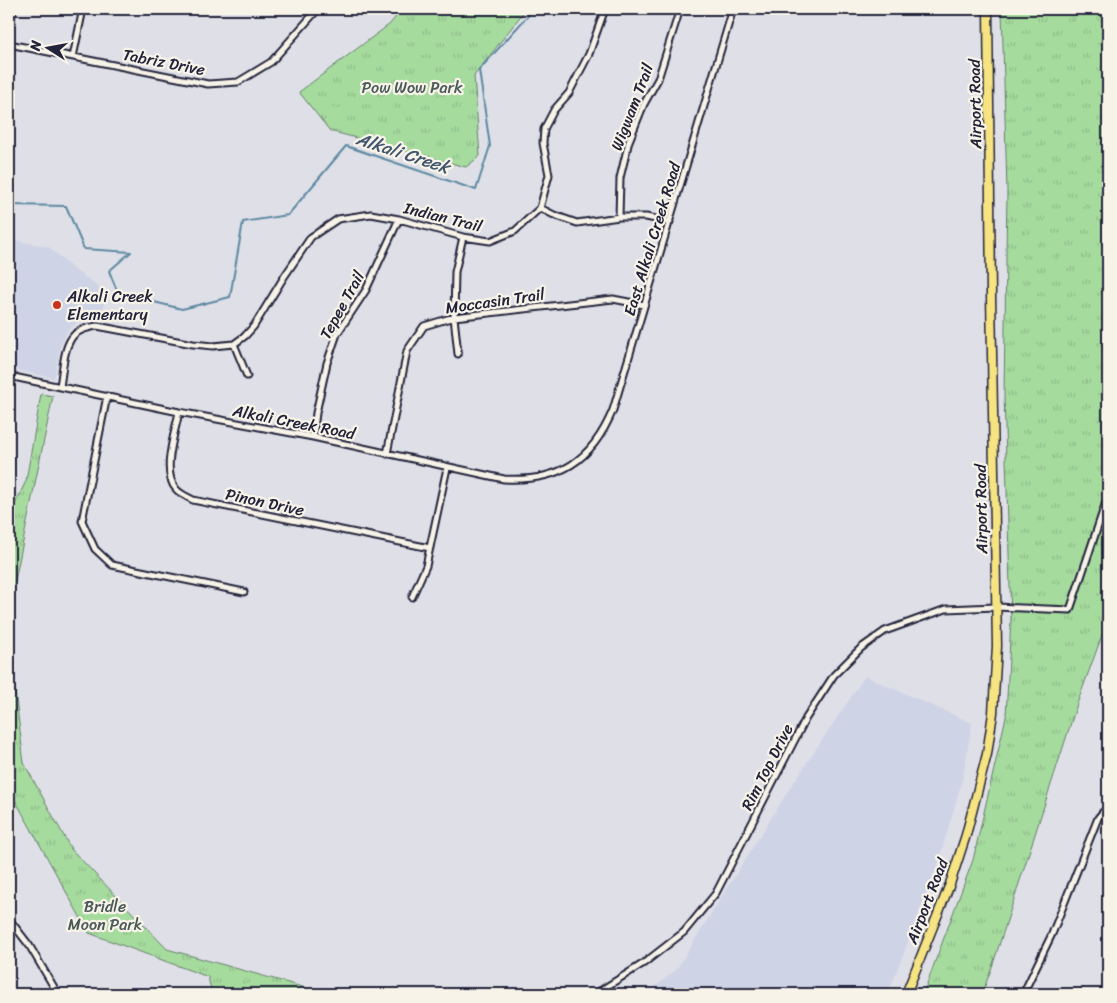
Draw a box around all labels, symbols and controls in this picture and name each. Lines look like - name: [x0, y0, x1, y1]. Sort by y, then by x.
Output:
- north arrow: [22, 22, 72, 72]
- text: N: [22, 38, 49, 54]
- street label: Tabriz Drive: [120, 40, 208, 84]
- street label: Airport Road: [960, 57, 990, 150]
- street label: Wigwam Trail: [602, 59, 662, 155]
- park label: Pow Wow Park: [361, 73, 463, 102]
- water label: Alkali Creek: [351, 123, 456, 184]
- street label: East Alkali Creek Road: [615, 157, 690, 320]
- street label: Indian Trail: [400, 193, 486, 241]
- street label: Tepee Trail: [311, 265, 373, 345]
- street label: Moccasin Trail: [443, 280, 547, 322]
- place label: Alkali Creek Elementary: [66, 282, 153, 329]
- marker: Alkali Creek Elementary: [51, 299, 63, 311]
- street label: Alkali Creek Road: [229, 396, 359, 448]
- street label: Airport Road: [966, 462, 996, 555]
- street label: Pinon Drive: [223, 480, 307, 524]
- street label: Rim Top Drive: [733, 718, 801, 816]
- street label: Airport Road: [897, 852, 957, 949]
- park label: Bridle Moon Park: [68, 892, 142, 939]

